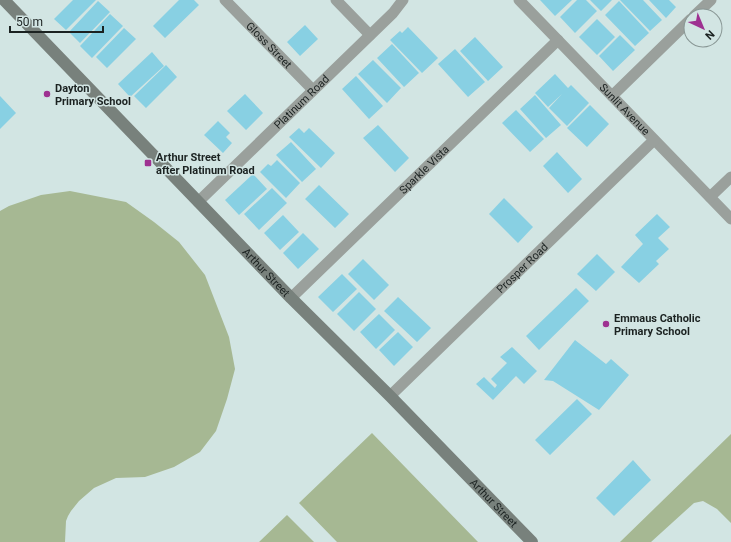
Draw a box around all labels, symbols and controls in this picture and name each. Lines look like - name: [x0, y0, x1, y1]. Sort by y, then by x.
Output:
- scale bar: [10, 8, 103, 34]
- north arrow: [683, 8, 723, 48]
- text: 50 m: [16, 15, 43, 29]
- street label: Gloss Street: [243, 20, 294, 72]
- text: N: [702, 27, 717, 42]
- street label: Platinum Road: [271, 73, 332, 132]
- street label: Sunlit Avenue: [597, 81, 652, 138]
- place label: Dayton Primary School: [55, 82, 131, 108]
- marker: Dayton Primary School: [42, 89, 52, 99]
- street label: Sparkle Vista: [397, 143, 452, 197]
- place label: Arthur Street after Platinum Road: [156, 151, 255, 177]
- marker: Arthur Street after Platinum Road: [143, 158, 153, 168]
- street label: Prosper Road: [494, 241, 551, 296]
- street label: Arthur Street: [239, 246, 292, 300]
- place label: Emmaus Catholic Primary School: [614, 312, 701, 338]
- marker: Emmaus Catholic Primary School: [601, 319, 611, 329]
- street label: Arthur Street: [467, 476, 520, 530]

